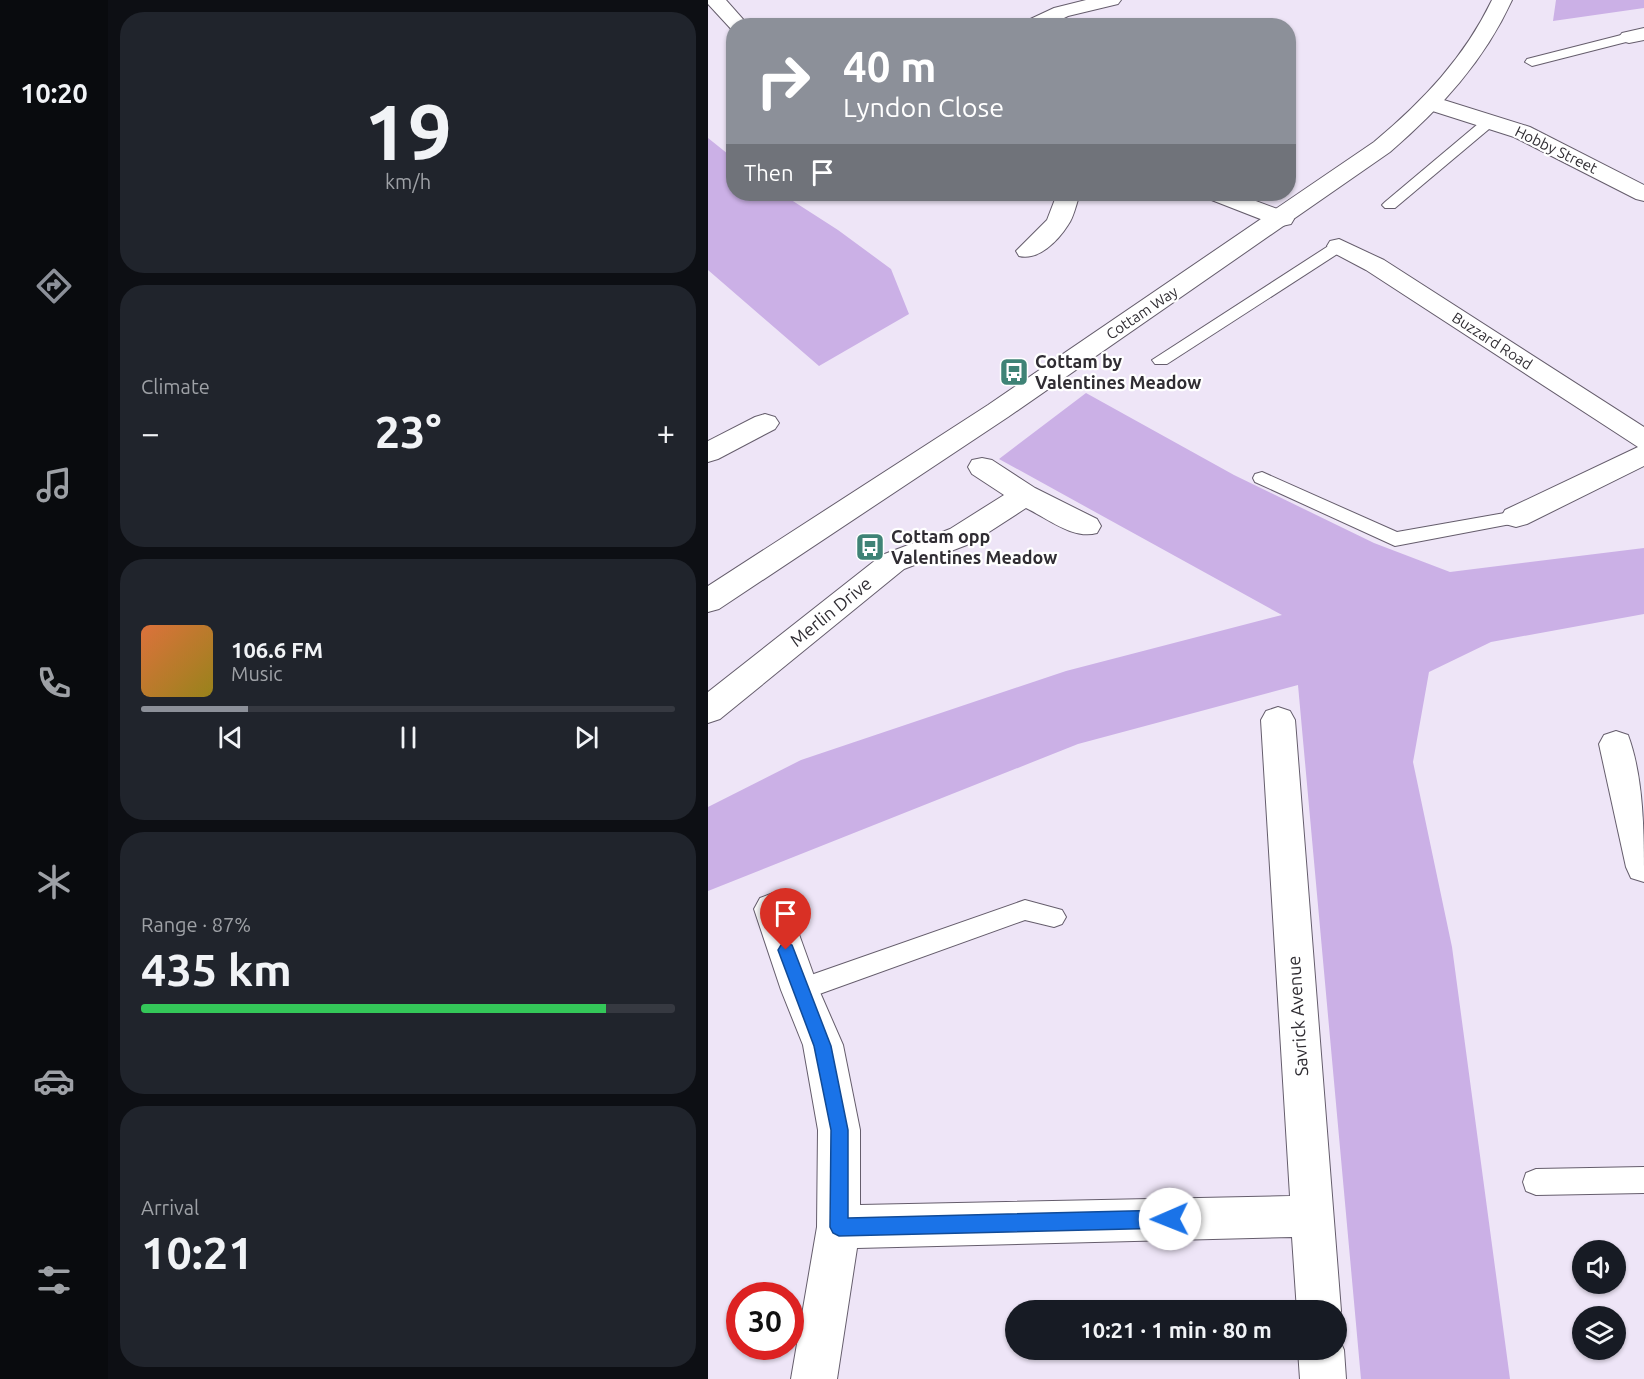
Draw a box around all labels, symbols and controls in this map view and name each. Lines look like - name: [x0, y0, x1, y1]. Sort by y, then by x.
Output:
- icon: right: [744, 42, 822, 120]
- text: 40 m: [843, 43, 937, 90]
- text: 10:20: [20, 78, 88, 108]
- text: 19: [364, 87, 452, 175]
- text: Lyndon Close: [843, 92, 1004, 122]
- street label: Hobby Street: [1512, 122, 1600, 177]
- icon: arrive: [806, 156, 839, 189]
- text: Then: [744, 160, 794, 185]
- text: km/h: [385, 170, 431, 193]
- icon: directions: [33, 265, 75, 307]
- street label: Cottam Way: [1103, 283, 1181, 343]
- street label: Buzzard Road: [1449, 308, 1535, 373]
- place label: Cottam by Valentines Meadow: [1035, 351, 1201, 392]
- bus stop icon: Cottam by Valentines Meadow: [998, 356, 1030, 388]
- text: Climate: [141, 375, 210, 398]
- text: 23°: [375, 406, 441, 457]
- text: −: [141, 414, 160, 451]
- text: +: [656, 414, 675, 451]
- icon: music: [33, 464, 75, 506]
- place label: Cottam opp Valentines Meadow: [891, 526, 1057, 567]
- bus stop icon: Cottam opp Valentines Meadow: [854, 531, 886, 563]
- street label: Merlin Drive: [786, 572, 875, 650]
- text: 106.6 FM: [231, 637, 323, 662]
- icon: phone: [33, 662, 75, 704]
- text: Music: [231, 662, 283, 685]
- icon: previous: [214, 721, 247, 754]
- icon: pause: [392, 721, 425, 754]
- icon: next: [570, 721, 603, 754]
- icon: climate: [33, 861, 75, 903]
- pin: [760, 888, 811, 950]
- icon: arrive: [769, 897, 802, 930]
- text: Range · 87%: [141, 913, 251, 936]
- text: 435 km: [141, 944, 292, 995]
- street label: Savrick Avenue: [1283, 955, 1311, 1077]
- icon: car: [33, 1060, 75, 1102]
- position arrow: [1138, 1187, 1202, 1251]
- text: Arrival: [141, 1196, 199, 1219]
- text: 10:21: [141, 1227, 254, 1278]
- map controls: [1572, 1240, 1626, 1360]
- button: sound: [1572, 1240, 1626, 1294]
- icon: filters: [33, 1259, 75, 1301]
- speed limit sign: 30: [726, 1282, 804, 1360]
- button: layers: [1572, 1306, 1626, 1360]
- text: 10:21 · 1 min · 80 m: [1080, 1317, 1272, 1342]

